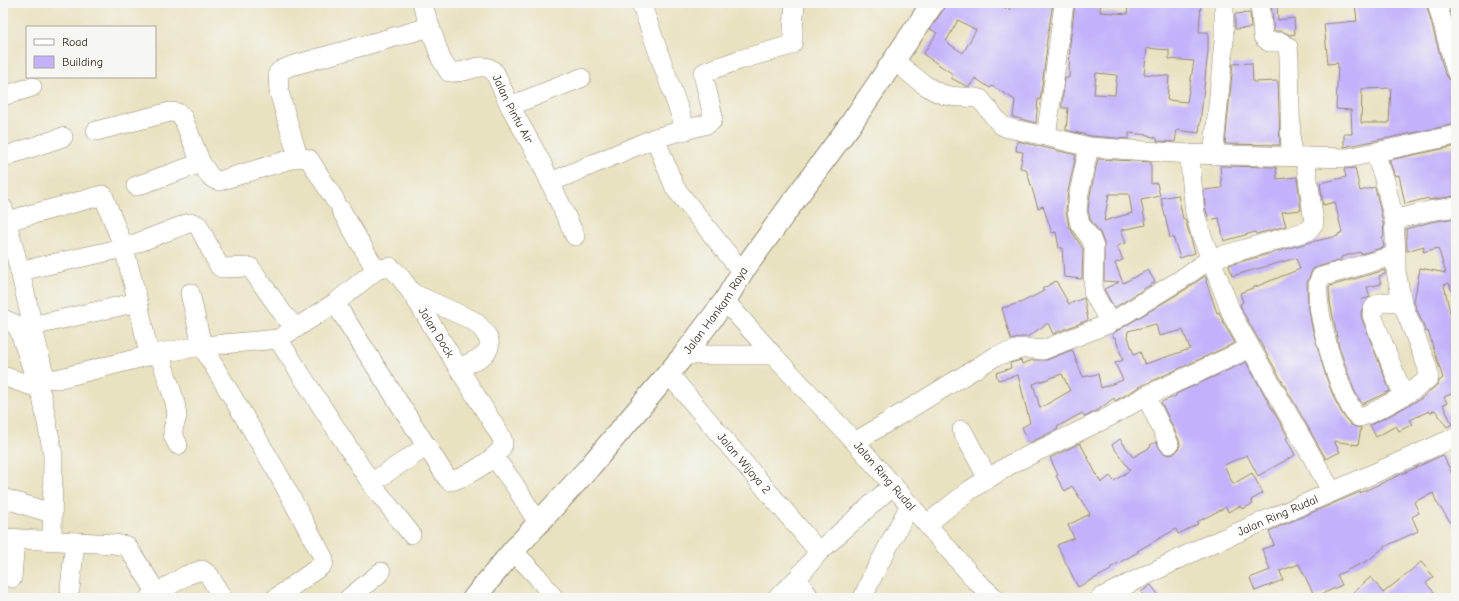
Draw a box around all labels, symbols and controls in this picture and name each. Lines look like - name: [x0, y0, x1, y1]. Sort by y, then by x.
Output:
- legend: [26, 26, 156, 78]
- text: Road: [62, 35, 88, 49]
- text: Building: [62, 55, 103, 69]
- street label: Jalan Pintu Air: [490, 72, 536, 146]
- street label: Jalan Hankam Raya: [680, 264, 751, 357]
- street label: Jalan Dock: [415, 304, 457, 360]
- street label: Jalan Wijaya 2: [715, 430, 774, 496]
- street label: Jalan Ring Rudal: [851, 439, 918, 513]
- street label: Jalan Ring Rudal: [1235, 492, 1320, 539]

